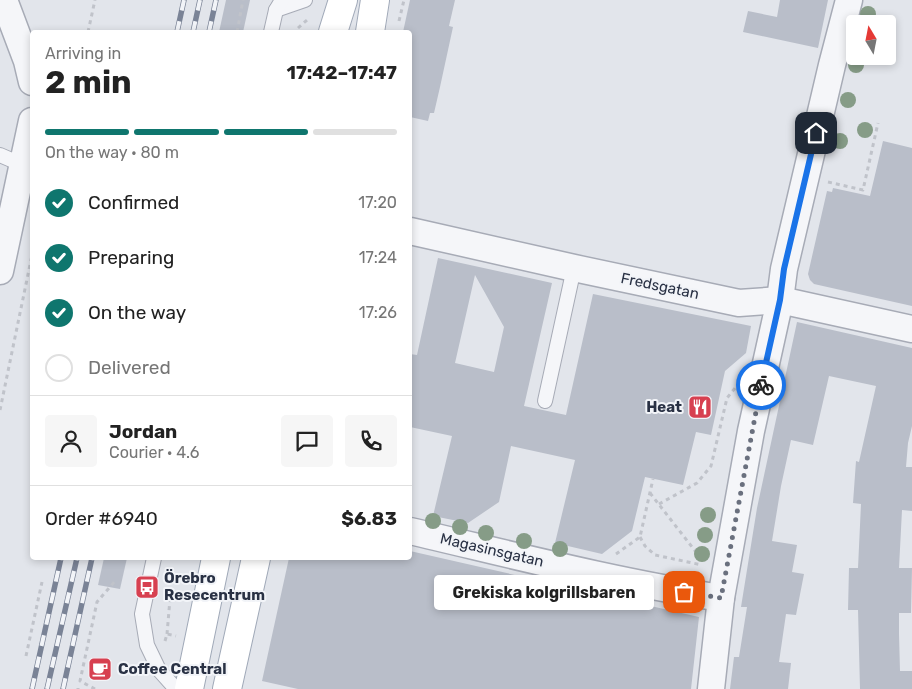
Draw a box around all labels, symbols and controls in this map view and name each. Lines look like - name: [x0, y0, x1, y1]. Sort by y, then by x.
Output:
- north arrow: [846, 15, 896, 65]
- map controls: [846, 15, 896, 65]
- text: Arriving in: [45, 44, 121, 63]
- text: 17:42–17:47: [286, 61, 397, 84]
- text: 2 min: [45, 63, 132, 101]
- pin: [795, 112, 837, 154]
- icon: home: [802, 119, 830, 147]
- text: On the way · 80 m: [45, 143, 179, 162]
- icon: check: [45, 189, 73, 217]
- text: Confirmed: [88, 191, 179, 214]
- text: 17:20: [358, 193, 397, 212]
- icon: check: [45, 244, 73, 272]
- text: Preparing: [88, 246, 174, 269]
- text: 17:24: [359, 248, 397, 267]
- street label: Fredsgatan: [619, 269, 701, 303]
- icon: check: [45, 299, 73, 327]
- text: On the way: [88, 301, 186, 324]
- text: 17:26: [359, 303, 397, 322]
- text: Delivered: [88, 356, 171, 379]
- courier: [736, 360, 786, 410]
- icon: bike: [747, 371, 775, 399]
- restaurant icon: Heat: [687, 394, 713, 420]
- place label: Heat: [646, 398, 682, 416]
- button: person: [45, 415, 97, 467]
- button: chat: [281, 415, 333, 467]
- button: phone: [345, 415, 397, 467]
- text: Jordan: [109, 420, 177, 443]
- text: Courier · 4.6: [109, 443, 199, 462]
- text: Order #6940: [45, 507, 158, 530]
- text: $6.83: [341, 507, 397, 530]
- street label: Magasinsgatan: [438, 529, 546, 571]
- place label: Örebro Resecentrum: [164, 569, 265, 604]
- pin: [663, 571, 705, 613]
- bus stop icon: Örebro Resecentrum: [134, 574, 160, 600]
- callout: Grekiska kolgrillsbaren: [434, 574, 654, 610]
- icon: bag: [670, 578, 698, 606]
- text: Grekiska kolgrillsbaren: [453, 583, 635, 602]
- cafe icon: Coffee Central: [87, 656, 113, 682]
- place label: Coffee Central: [118, 660, 226, 678]

